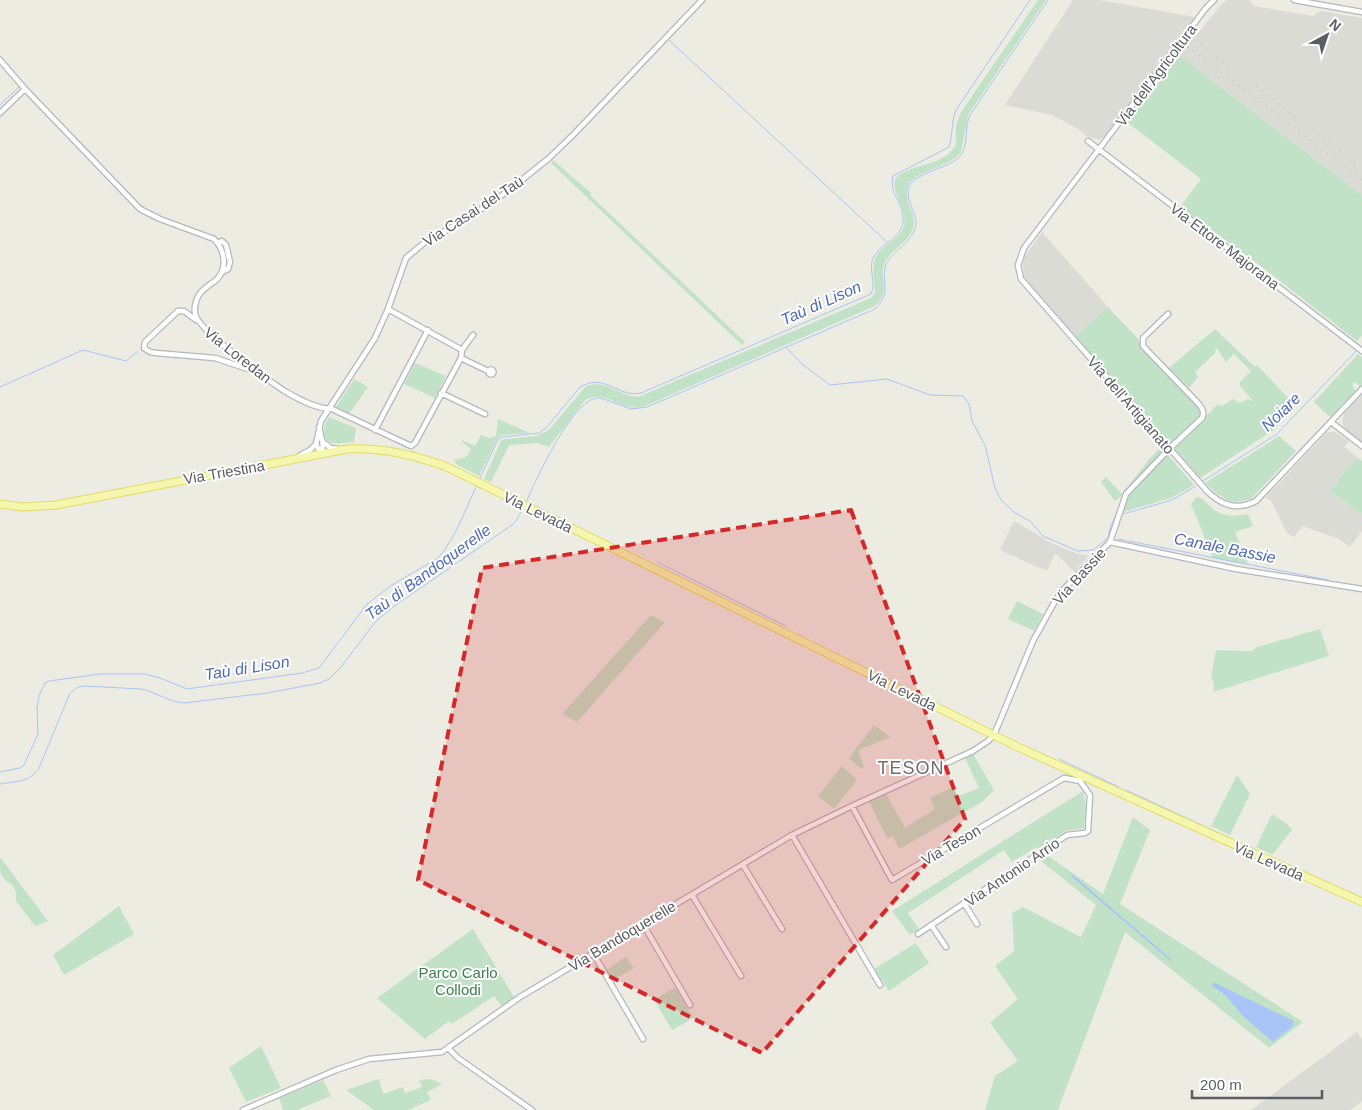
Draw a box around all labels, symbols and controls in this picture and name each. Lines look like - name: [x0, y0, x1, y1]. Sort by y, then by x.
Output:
- north arrow: [1302, 10, 1352, 60]
- text: N: [1326, 16, 1344, 34]
- street label: Via dell'Agricoltura: [1112, 20, 1200, 129]
- street label: Via Casai del Taù: [420, 172, 526, 250]
- street label: Via Ettore Majorana: [1167, 199, 1283, 293]
- water label: Taù di Lison: [778, 278, 864, 328]
- street label: Via Loredan: [201, 323, 275, 387]
- street label: Via dell'Artigianato: [1084, 353, 1178, 457]
- water label: Noiare: [1258, 389, 1304, 434]
- street label: Via Triestina: [182, 456, 267, 488]
- street label: Via Levada: [501, 488, 576, 536]
- water label: Taù di Bandoquerelle: [362, 521, 494, 623]
- water label: Canale Bassie: [1173, 530, 1277, 566]
- street label: Via Bassie: [1049, 544, 1109, 608]
- water label: Taù di Lison: [203, 653, 291, 683]
- street label: Via Levada: [865, 666, 940, 714]
- district label: TESON: [877, 758, 945, 778]
- street label: Via Teson: [918, 821, 984, 869]
- street label: Via Antonio Arrio: [961, 834, 1063, 910]
- street label: Via Levada: [1231, 838, 1307, 884]
- street label: Via Bandoquerelle: [565, 897, 679, 975]
- park label: Parco Carlo Collodi: [418, 964, 498, 998]
- scale bar: [1192, 1068, 1322, 1100]
- text: 200 m: [1200, 1076, 1242, 1093]

